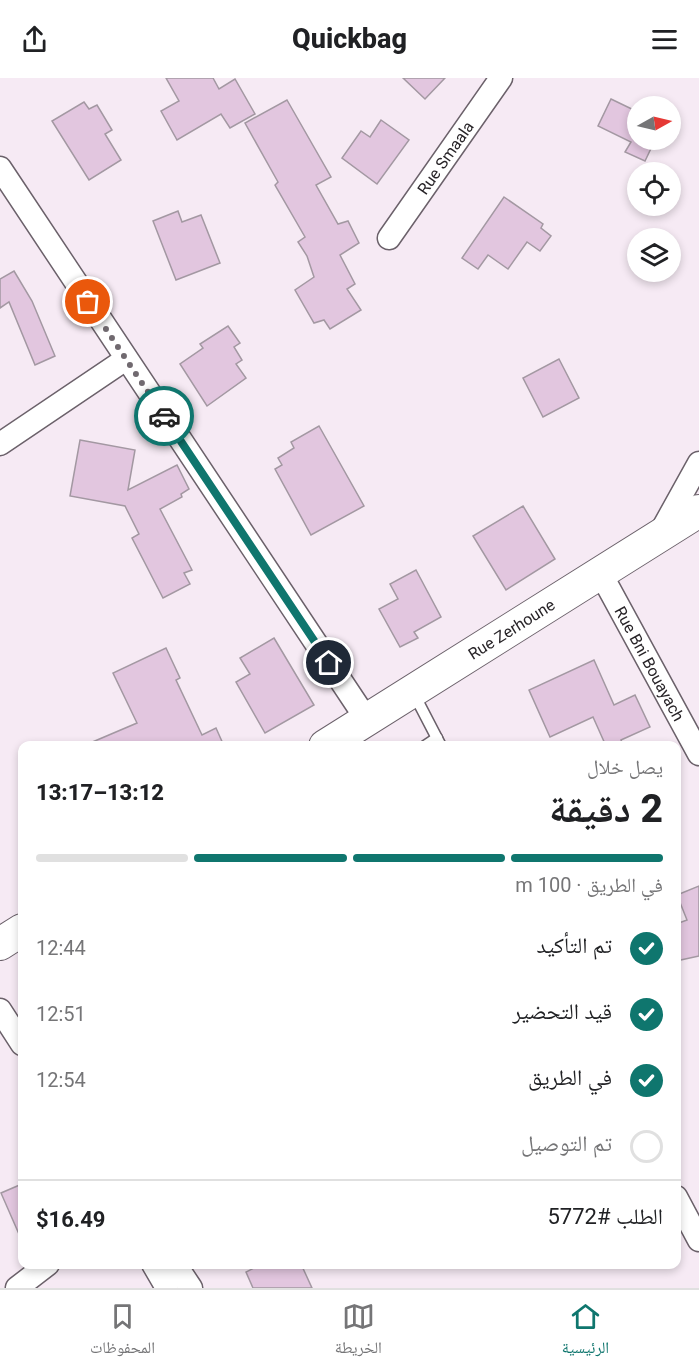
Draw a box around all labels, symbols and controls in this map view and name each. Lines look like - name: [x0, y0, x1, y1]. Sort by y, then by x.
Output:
- icon: share: [18, 23, 51, 56]
- text: Quickbag: [292, 23, 407, 55]
- icon: menu: [648, 23, 681, 56]
- north arrow: [627, 96, 681, 150]
- map controls: [627, 96, 681, 282]
- street label: Rue Smaala: [414, 118, 478, 198]
- button: locate: [627, 162, 681, 216]
- button: layers: [627, 228, 681, 282]
- pin: [62, 276, 113, 327]
- icon: bag: [71, 285, 104, 318]
- courier: [134, 386, 194, 446]
- icon: car: [148, 400, 181, 433]
- street label: Rue Zerhoune: [465, 595, 558, 664]
- street label: Rue Bni Bouayach: [610, 603, 688, 724]
- pin: [303, 637, 354, 688]
- icon: home: [312, 646, 345, 679]
- text: يصل خلال: [587, 755, 663, 779]
- text: 13:12–13:17: [36, 780, 164, 805]
- text: 2 دقيقة: [549, 786, 663, 832]
- text: في الطريق · 100 m: [515, 873, 663, 897]
- icon: check: [630, 932, 663, 965]
- text: تم التأكيد: [537, 933, 612, 958]
- text: 12:44: [36, 936, 86, 960]
- icon: check: [630, 998, 663, 1031]
- text: قيد التحضير: [513, 999, 612, 1024]
- text: 12:51: [36, 1002, 86, 1026]
- icon: check: [630, 1064, 663, 1097]
- text: في الطريق: [528, 1065, 612, 1090]
- text: 12:54: [36, 1068, 86, 1092]
- text: تم التوصيل: [521, 1131, 612, 1156]
- text: الطلب #5772: [547, 1204, 663, 1229]
- text: $16.49: [36, 1207, 106, 1232]
- tab: المحفوظات: [90, 1300, 155, 1363]
- tab: الخريطة: [335, 1300, 382, 1363]
- tab: الرئيسية: [562, 1300, 609, 1363]

